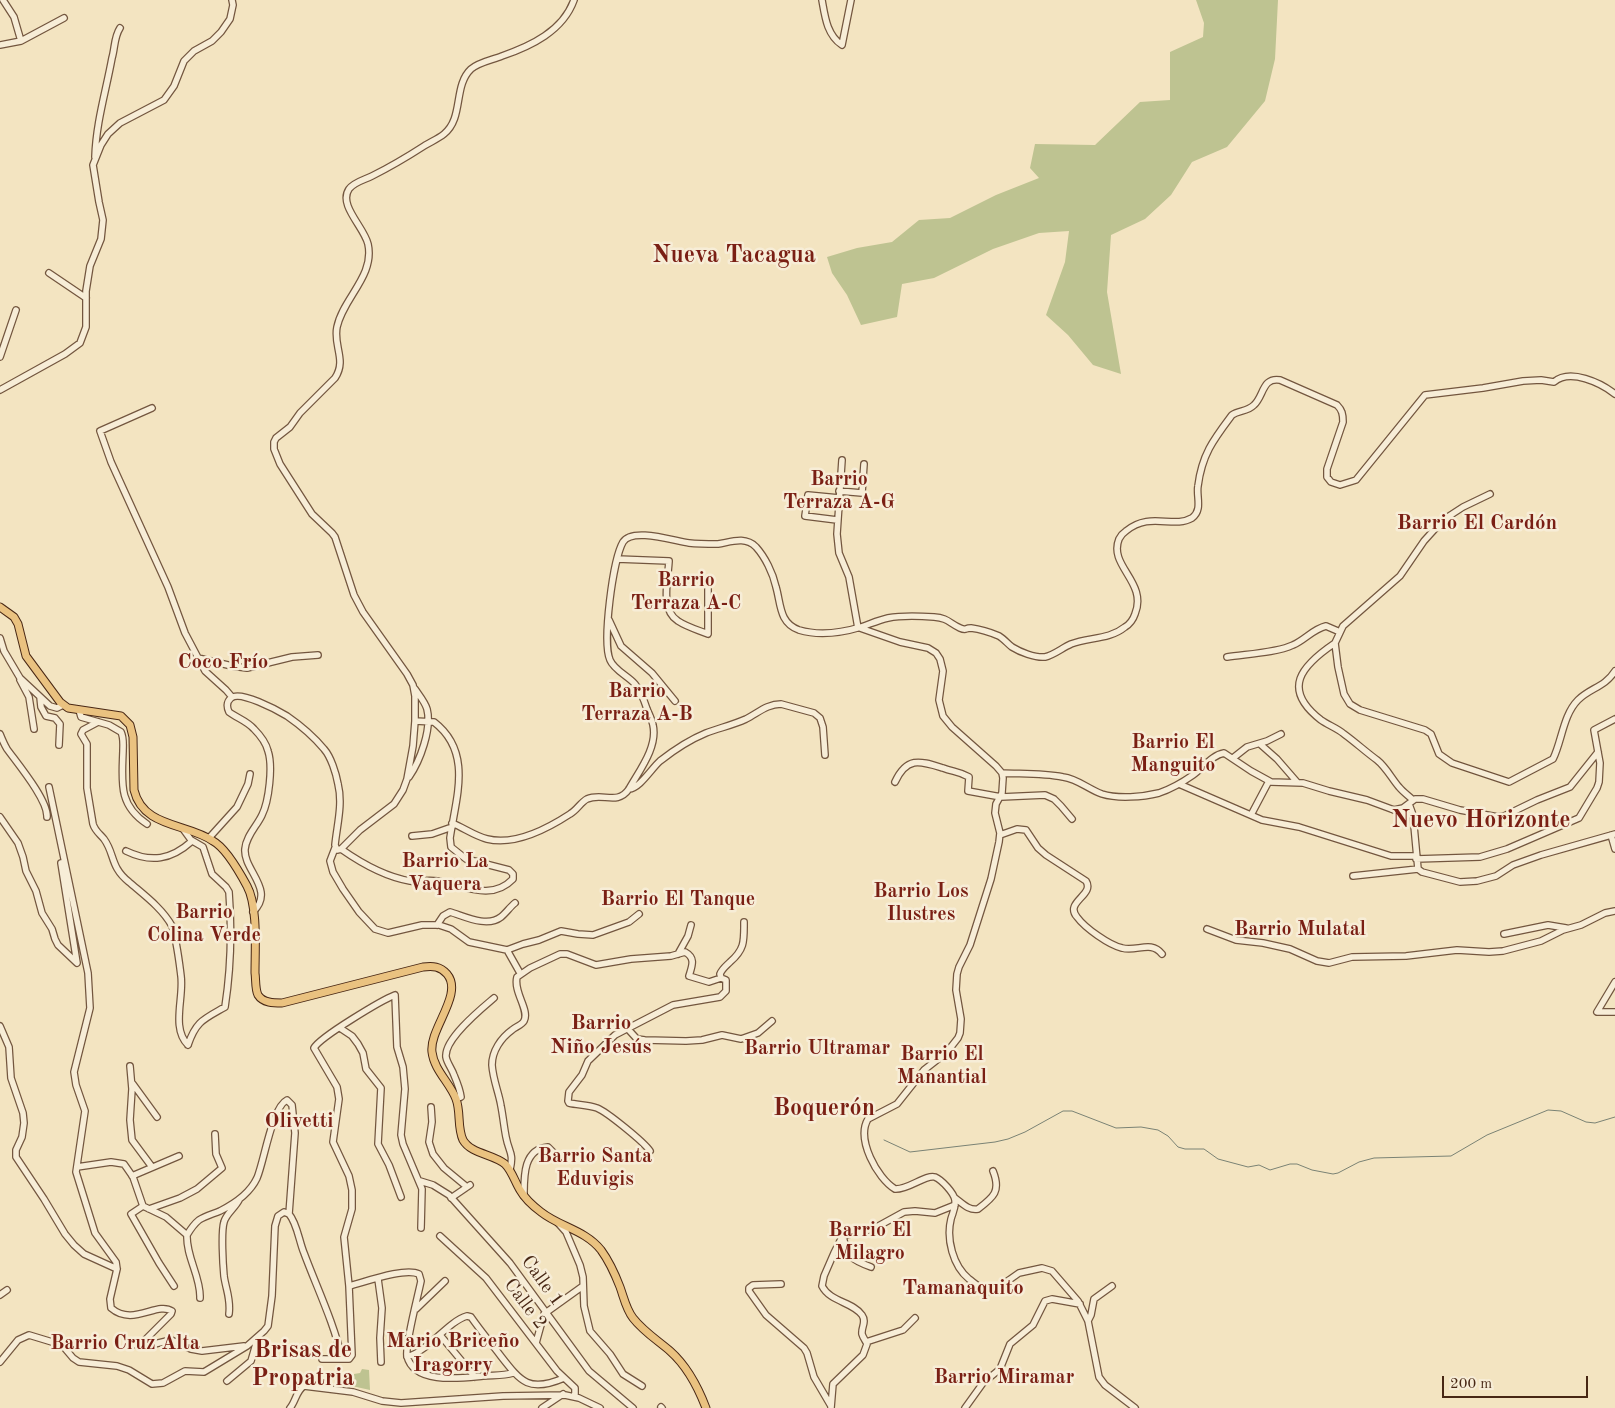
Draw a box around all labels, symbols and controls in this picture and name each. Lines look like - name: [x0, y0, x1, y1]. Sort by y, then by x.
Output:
- district label: Nueva Tacagua: [652, 242, 816, 270]
- district label: Barrio Terraza A-G: [783, 468, 895, 515]
- district label: Barrio El Cardón: [1397, 510, 1557, 536]
- district label: Barrio Terraza A-C: [631, 569, 741, 616]
- district label: Coco Frío: [178, 649, 268, 675]
- district label: Barrio Terraza A-B: [581, 680, 693, 727]
- district label: Barrio El Manguito: [1131, 731, 1215, 778]
- district label: Nuevo Horizonte: [1392, 807, 1570, 835]
- district label: Barrio La Vaquera: [402, 850, 488, 897]
- district label: Barrio Los Ilustres: [873, 880, 969, 927]
- district label: Barrio El Tanque: [601, 888, 755, 912]
- district label: Barrio Colina Verde: [147, 901, 261, 948]
- district label: Barrio Mulatal: [1234, 918, 1366, 942]
- district label: Barrio Niño Jesús: [550, 1010, 652, 1060]
- district label: Barrio Ultramar: [744, 1037, 890, 1061]
- district label: Barrio El Manantial: [897, 1043, 987, 1090]
- district label: Boquerón: [773, 1095, 875, 1123]
- district label: Olivetti: [264, 1108, 334, 1134]
- district label: Barrio Santa Eduvigis: [538, 1145, 652, 1192]
- district label: Barrio El Milagro: [828, 1219, 912, 1266]
- street label: Calle 1: [516, 1251, 568, 1311]
- street label: Calle 2: [499, 1274, 551, 1334]
- district label: Tamanaquito: [902, 1275, 1024, 1301]
- district label: Mario Briceño Iragorry: [386, 1328, 520, 1378]
- district label: Barrio Cruz Alta: [50, 1332, 200, 1356]
- district label: Brisas de Propatria: [251, 1337, 355, 1393]
- district label: Barrio Miramar: [934, 1366, 1074, 1390]
- scale bar: [1445, 1366, 1591, 1398]
- text: 200 m: [1450, 1377, 1492, 1392]

